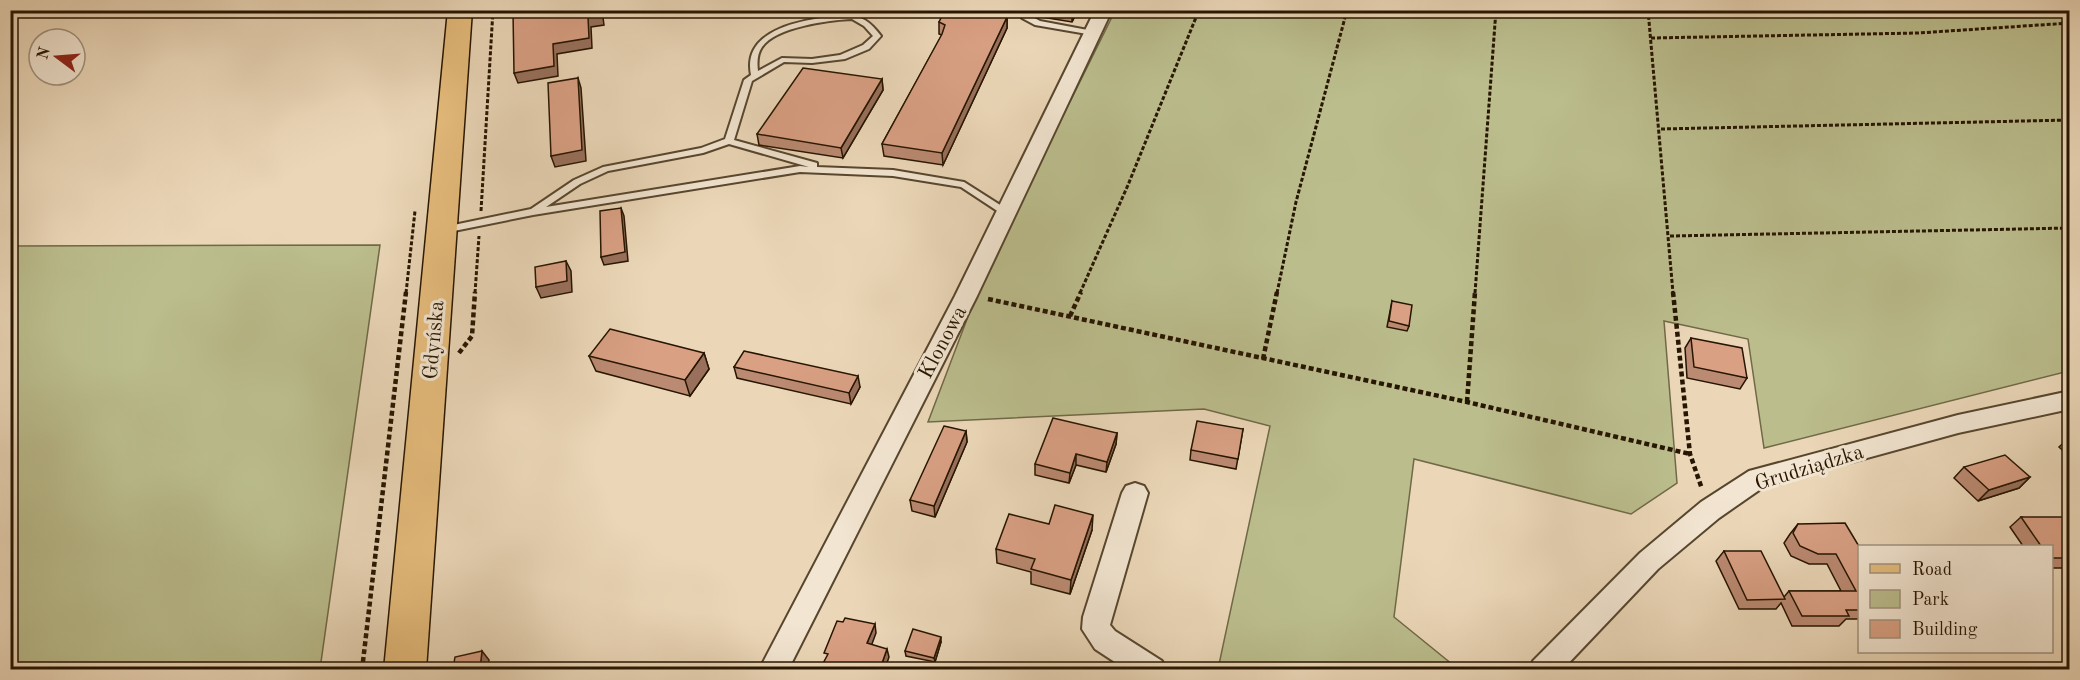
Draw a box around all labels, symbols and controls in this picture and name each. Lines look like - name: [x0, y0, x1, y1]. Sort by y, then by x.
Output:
- north arrow: [27, 27, 87, 87]
- text: N: [35, 45, 54, 62]
- street label: Gdyńska: [421, 300, 448, 380]
- street label: Klonowa: [915, 303, 971, 383]
- street label: Grudziądzka: [1752, 442, 1866, 495]
- legend: [1858, 545, 2053, 653]
- text: Road: [1912, 561, 1952, 579]
- text: Park: [1912, 591, 1949, 609]
- text: Building: [1912, 621, 1978, 639]

